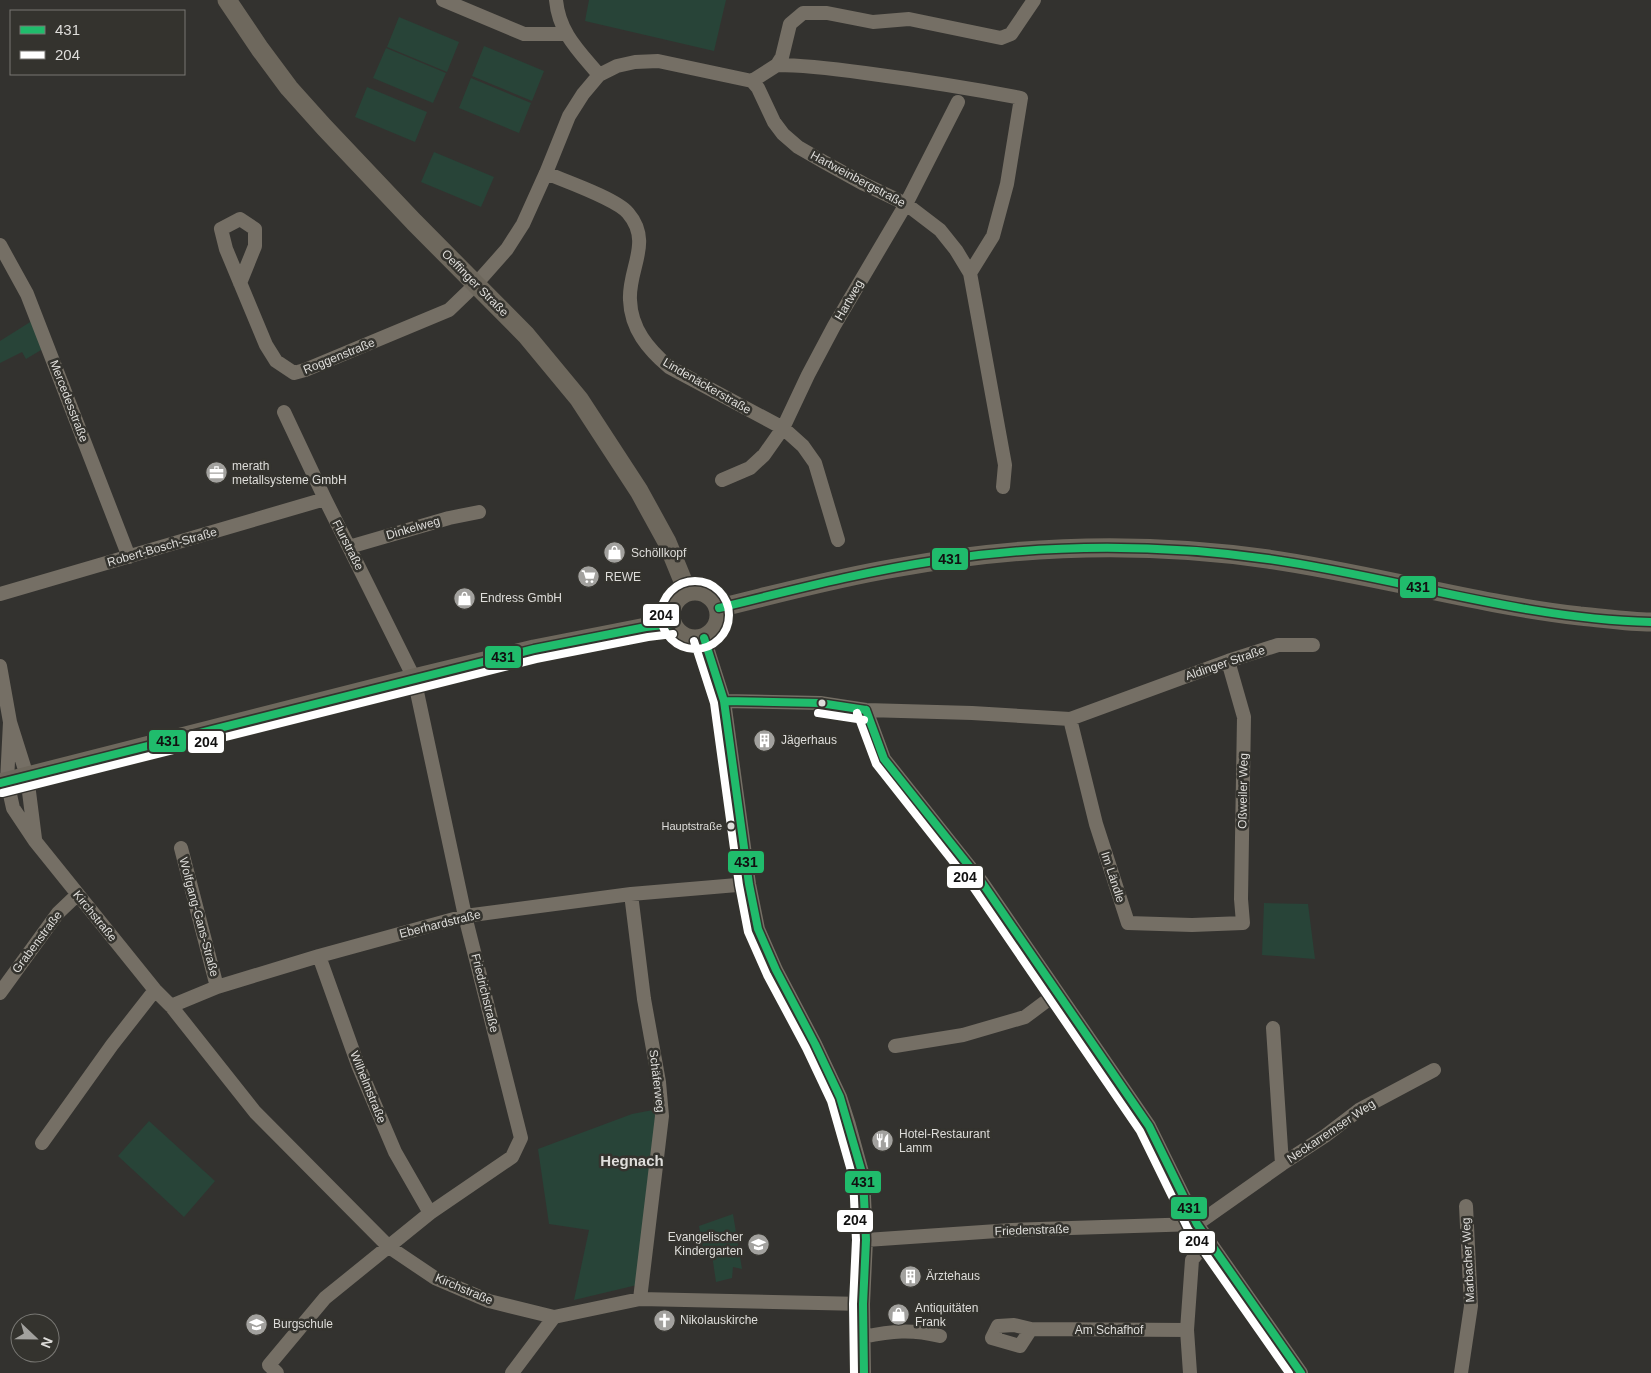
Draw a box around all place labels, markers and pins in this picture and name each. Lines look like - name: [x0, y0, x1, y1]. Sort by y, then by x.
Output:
- place label: merath metallsysteme GmbH: [232, 459, 347, 487]
- office icon: merath metallsysteme GmbH: [204, 461, 228, 485]
- shop icon: Schöllkopf: [603, 541, 627, 565]
- place label: Schöllkopf: [631, 546, 687, 560]
- supermarket icon: REWE: [577, 565, 601, 589]
- place label: REWE: [605, 570, 641, 584]
- shop icon: Endress GmbH: [452, 586, 476, 610]
- place label: Endress GmbH: [480, 591, 562, 605]
- unlabelled marker: [817, 698, 827, 708]
- building icon: Jägerhaus: [753, 728, 777, 752]
- place label: Jägerhaus: [781, 733, 837, 747]
- place label: Hauptstraße: [661, 820, 722, 832]
- marker: Hauptstraße: [726, 821, 736, 831]
- place label: Hotel-Restaurant Lamm: [899, 1127, 990, 1155]
- restaurant icon: Hotel-Restaurant Lamm: [871, 1129, 895, 1153]
- place label: Evangelischer Kindergarten: [668, 1230, 743, 1258]
- school or university icon: Evangelischer Kindergarten: [747, 1232, 771, 1256]
- building icon: Ärztehaus: [898, 1264, 922, 1288]
- place label: Ärztehaus: [926, 1269, 980, 1283]
- place label: Antiquitäten Frank: [915, 1301, 978, 1329]
- shop icon: Antiquitäten Frank: [887, 1303, 911, 1327]
- church icon: Nikolauskirche: [652, 1308, 676, 1332]
- school or university icon: Burgschule: [245, 1312, 269, 1336]
- place label: Nikolauskirche: [680, 1313, 758, 1327]
- place label: Burgschule: [273, 1317, 333, 1331]

